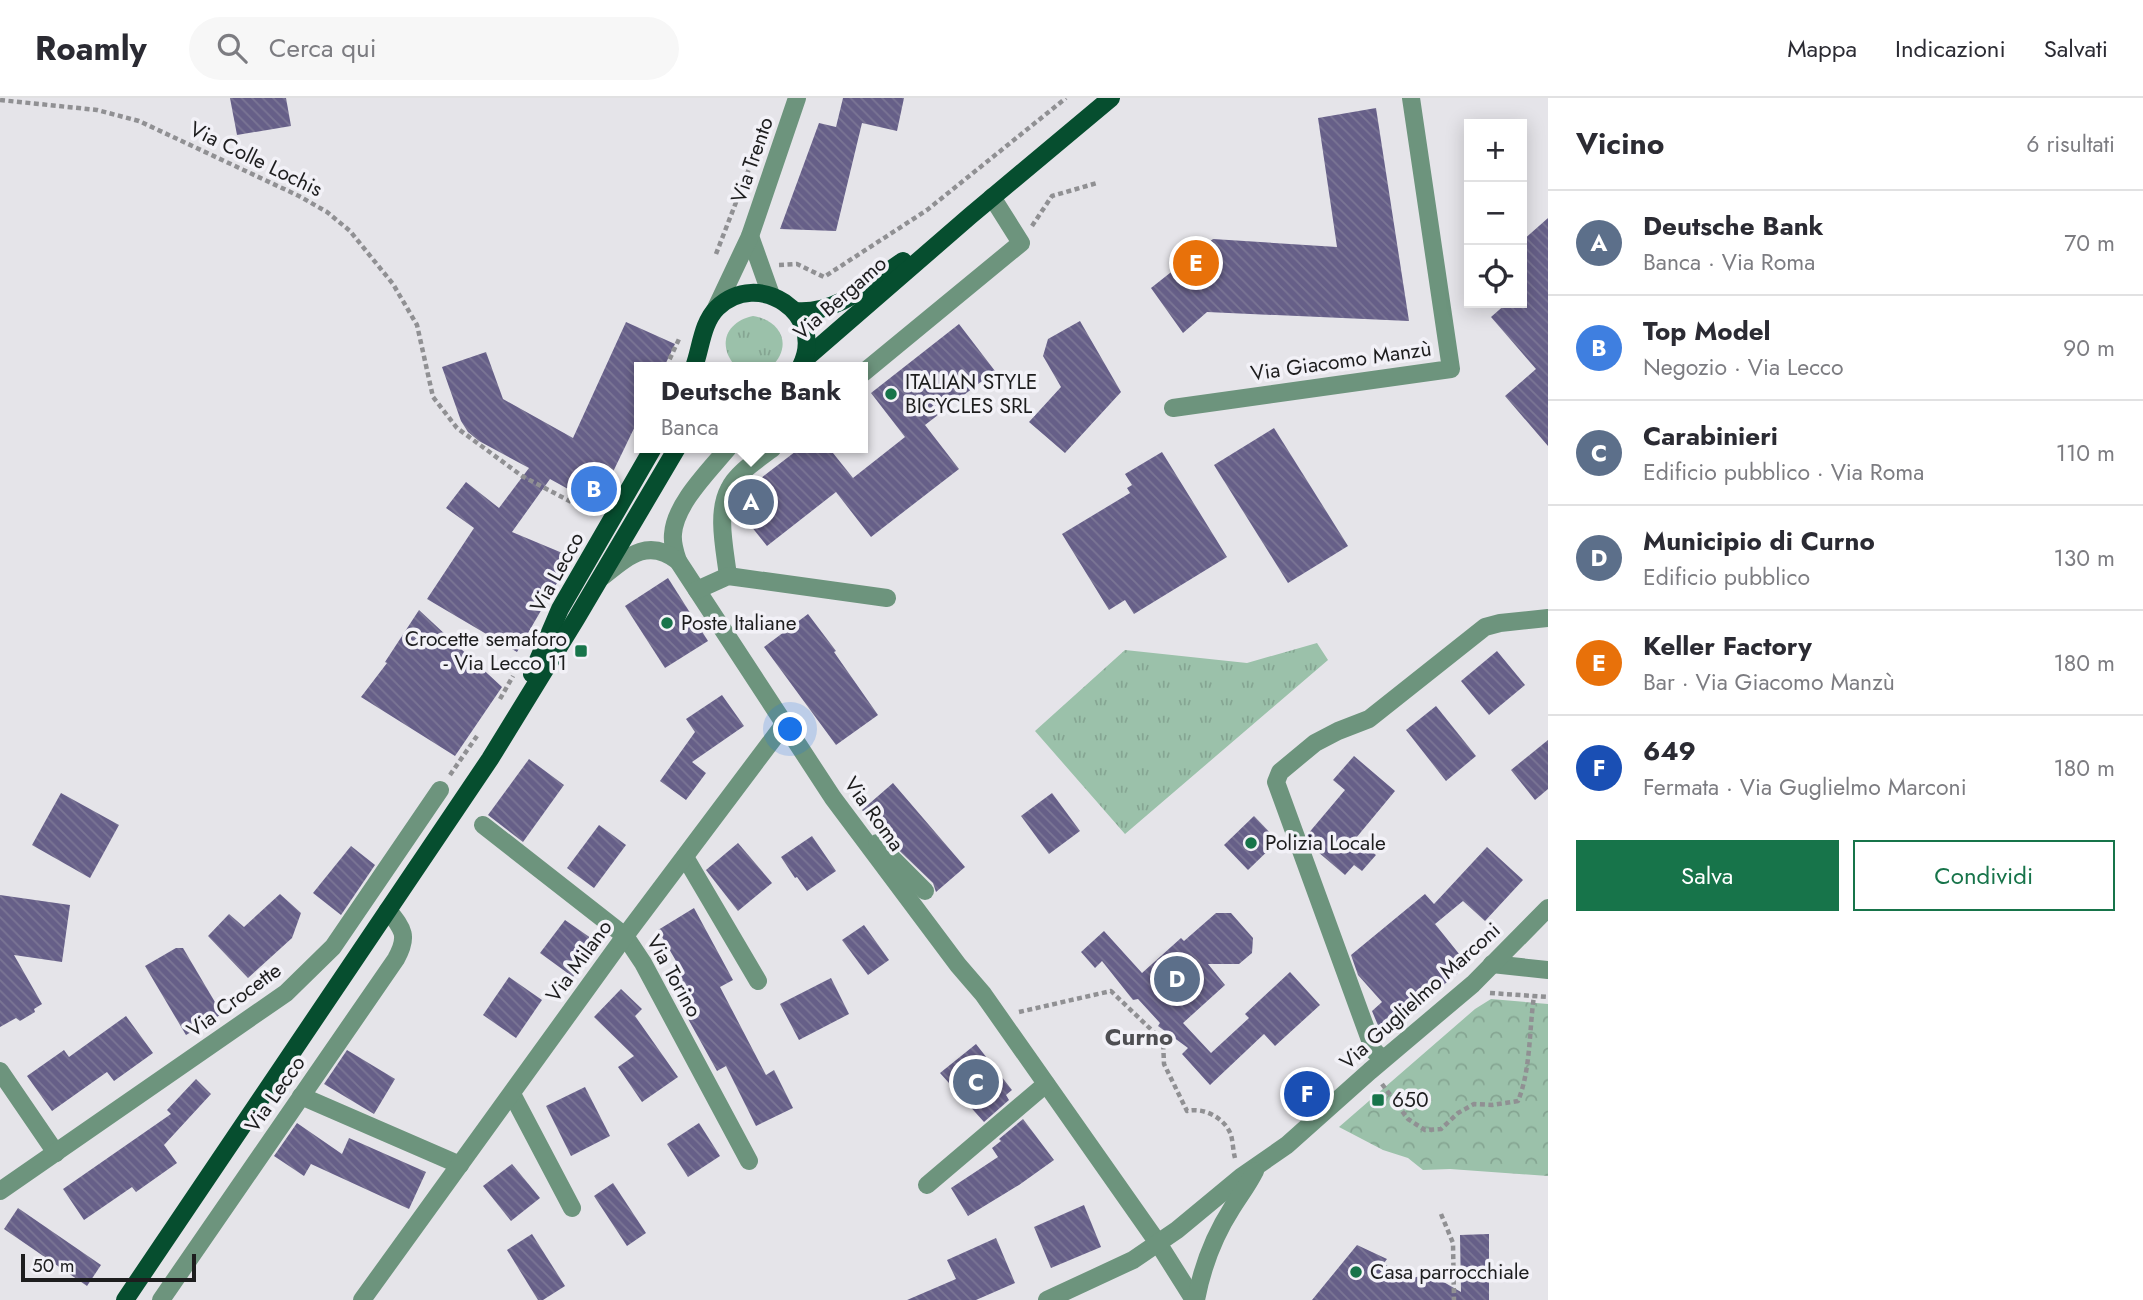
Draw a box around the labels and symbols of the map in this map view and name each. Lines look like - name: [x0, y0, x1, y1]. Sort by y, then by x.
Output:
- street label: Via Trento: [723, 113, 781, 207]
- street label: Via Colle Lochis: [185, 114, 327, 204]
- pin: E: [1173, 237, 1219, 289]
- street label: Via Bergamo: [787, 249, 893, 347]
- street label: Via Giacomo Manzù: [1249, 333, 1433, 389]
- place label: ITALIAN STYLE BICYCLES SRL: [905, 367, 1037, 421]
- marker: ITALIAN STYLE BICYCLES SRL: [883, 386, 899, 402]
- pin: B: [571, 463, 617, 515]
- pin: A: [728, 476, 774, 528]
- street label: Via Lecco: [523, 526, 591, 618]
- place label: Poste Italiane: [681, 608, 797, 638]
- marker: Poste Italiane: [659, 615, 675, 631]
- place label: Crocette semaforo - Via Lecco 11: [405, 624, 567, 678]
- marker: Crocette semaforo - Via Lecco 11: [573, 643, 589, 659]
- your location: [773, 712, 807, 746]
- street label: Via Roma: [837, 771, 911, 857]
- place label: Polizia Locale: [1265, 828, 1386, 858]
- marker: Polizia Locale: [1243, 835, 1259, 851]
- street label: Via Milano: [539, 914, 619, 1008]
- street label: Via Guglielmo Marconi: [1333, 916, 1507, 1076]
- street label: Via Torino: [639, 929, 709, 1023]
- pin: D: [1154, 953, 1200, 1005]
- street label: Via Crocette: [181, 955, 288, 1045]
- district label: Curno: [1105, 1019, 1173, 1054]
- street label: Via Lecco: [238, 1050, 312, 1138]
- pin: C: [953, 1056, 999, 1108]
- pin: F: [1284, 1068, 1330, 1120]
- place label: 650: [1392, 1085, 1429, 1115]
- marker: 650: [1370, 1092, 1386, 1108]
- scale bar: [21, 1251, 196, 1283]
- place label: Casa parrocchiale: [1370, 1257, 1529, 1287]
- marker: Casa parrocchiale: [1348, 1264, 1364, 1280]

